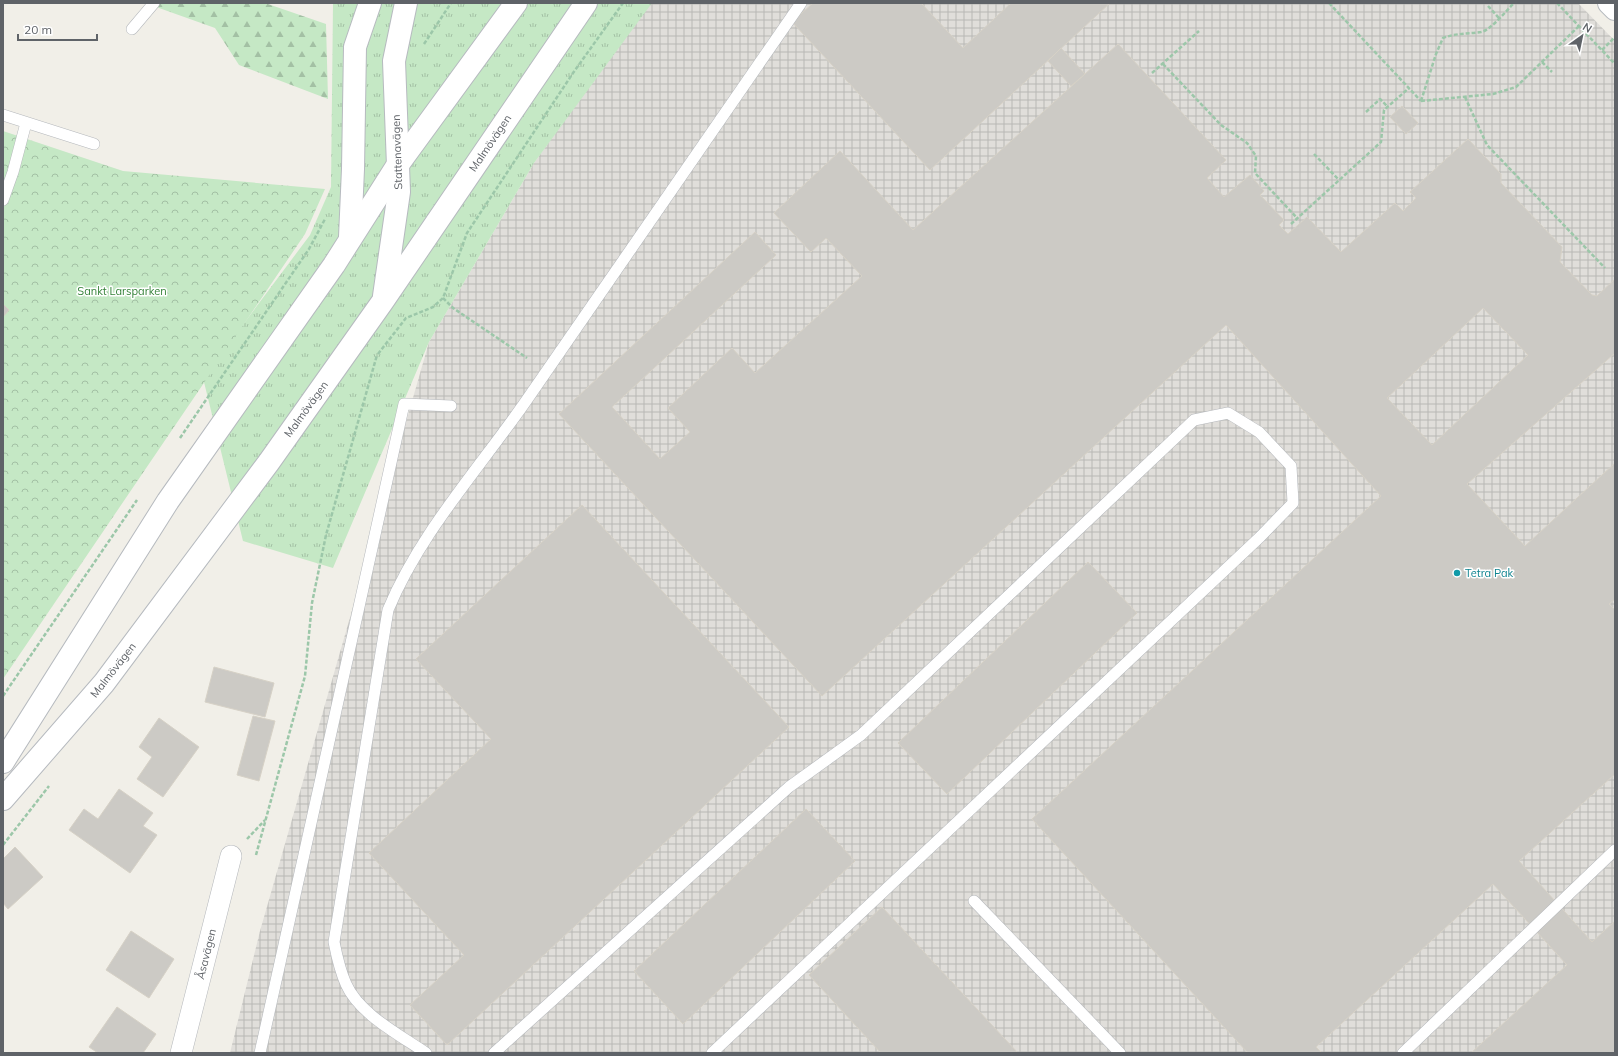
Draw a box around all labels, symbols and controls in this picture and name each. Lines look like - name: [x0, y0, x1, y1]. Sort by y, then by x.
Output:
- scale bar: [18, 16, 97, 42]
- north arrow: [1562, 16, 1602, 56]
- text: N: [1580, 19, 1595, 36]
- text: 20 m: [24, 22, 52, 37]
- street label: Malmövägen: [466, 112, 514, 174]
- street label: Stattenavägen: [389, 114, 405, 190]
- park label: Sankt Larsparken: [77, 284, 167, 298]
- street label: Malmövägen: [281, 378, 331, 440]
- place label: Tetra Pak: [1465, 566, 1514, 580]
- marker: Tetra Pak: [1452, 568, 1462, 578]
- street label: Malmövägen: [87, 640, 139, 700]
- street label: Åsavägen: [192, 927, 219, 981]

